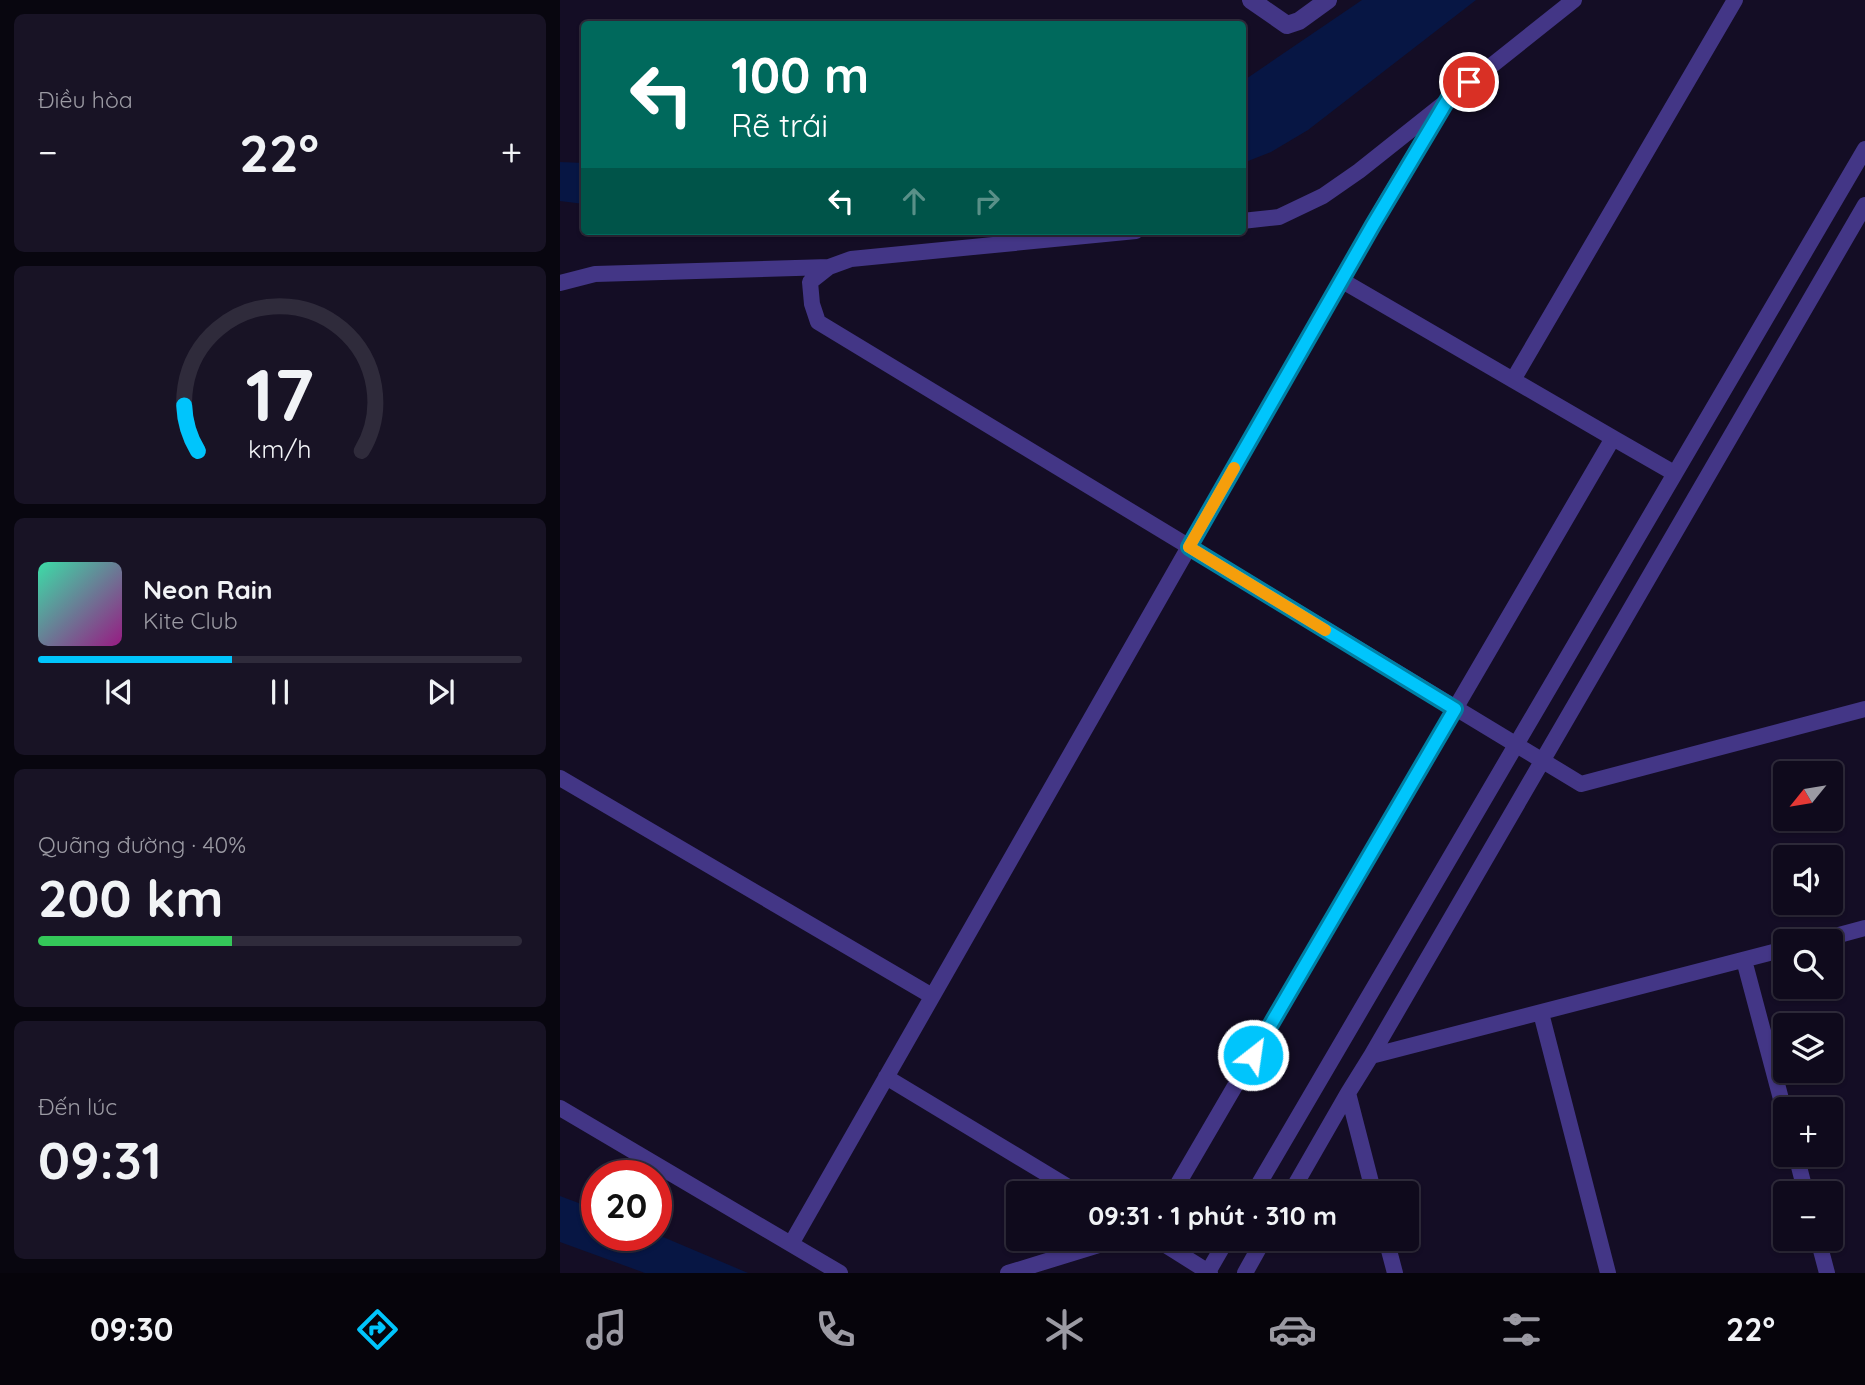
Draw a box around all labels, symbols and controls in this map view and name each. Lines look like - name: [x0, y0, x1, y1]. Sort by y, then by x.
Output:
- text: 100 m: [731, 44, 869, 105]
- icon: left: [616, 49, 707, 140]
- pin: [1439, 52, 1499, 112]
- icon: arrive: [1450, 63, 1488, 101]
- text: Điều hòa: [38, 85, 133, 114]
- text: Rẽ trái: [731, 105, 828, 145]
- text: 22°: [239, 120, 319, 185]
- text: −: [38, 128, 58, 176]
- text: +: [501, 128, 522, 176]
- icon: left: [822, 182, 860, 220]
- icon: ahead: [895, 182, 933, 220]
- icon: right: [968, 182, 1006, 220]
- text: 17: [246, 348, 314, 439]
- text: km/h: [248, 432, 312, 463]
- text: Neon Rain: [143, 573, 272, 606]
- text: Kite Club: [143, 606, 238, 635]
- icon: previous: [100, 673, 138, 711]
- icon: pause: [261, 673, 299, 711]
- icon: next: [422, 673, 460, 711]
- north arrow: [1773, 761, 1843, 831]
- map controls: [1773, 761, 1843, 1251]
- text: Quãng đường · 40%: [38, 830, 246, 859]
- button: sound: [1773, 845, 1843, 915]
- text: 200 km: [38, 865, 224, 930]
- button: search: [1773, 929, 1843, 999]
- button: layers: [1773, 1013, 1843, 1083]
- position arrow: [1216, 1018, 1290, 1092]
- text: Đến lúc: [38, 1092, 117, 1121]
- button: +: [1773, 1097, 1843, 1167]
- text: 09:31: [38, 1127, 162, 1192]
- speed limit sign: 20: [581, 1160, 672, 1251]
- button: −: [1773, 1181, 1843, 1251]
- text: 09:31 · 1 phút · 310 m: [1088, 1199, 1337, 1232]
- icon: directions: [353, 1305, 402, 1354]
- icon: music: [582, 1305, 631, 1354]
- icon: phone: [811, 1305, 860, 1354]
- icon: climate: [1040, 1305, 1089, 1354]
- icon: car: [1268, 1305, 1317, 1354]
- icon: filters: [1497, 1305, 1546, 1354]
- text: 09:30: [90, 1309, 173, 1349]
- text: 22°: [1726, 1309, 1775, 1349]

